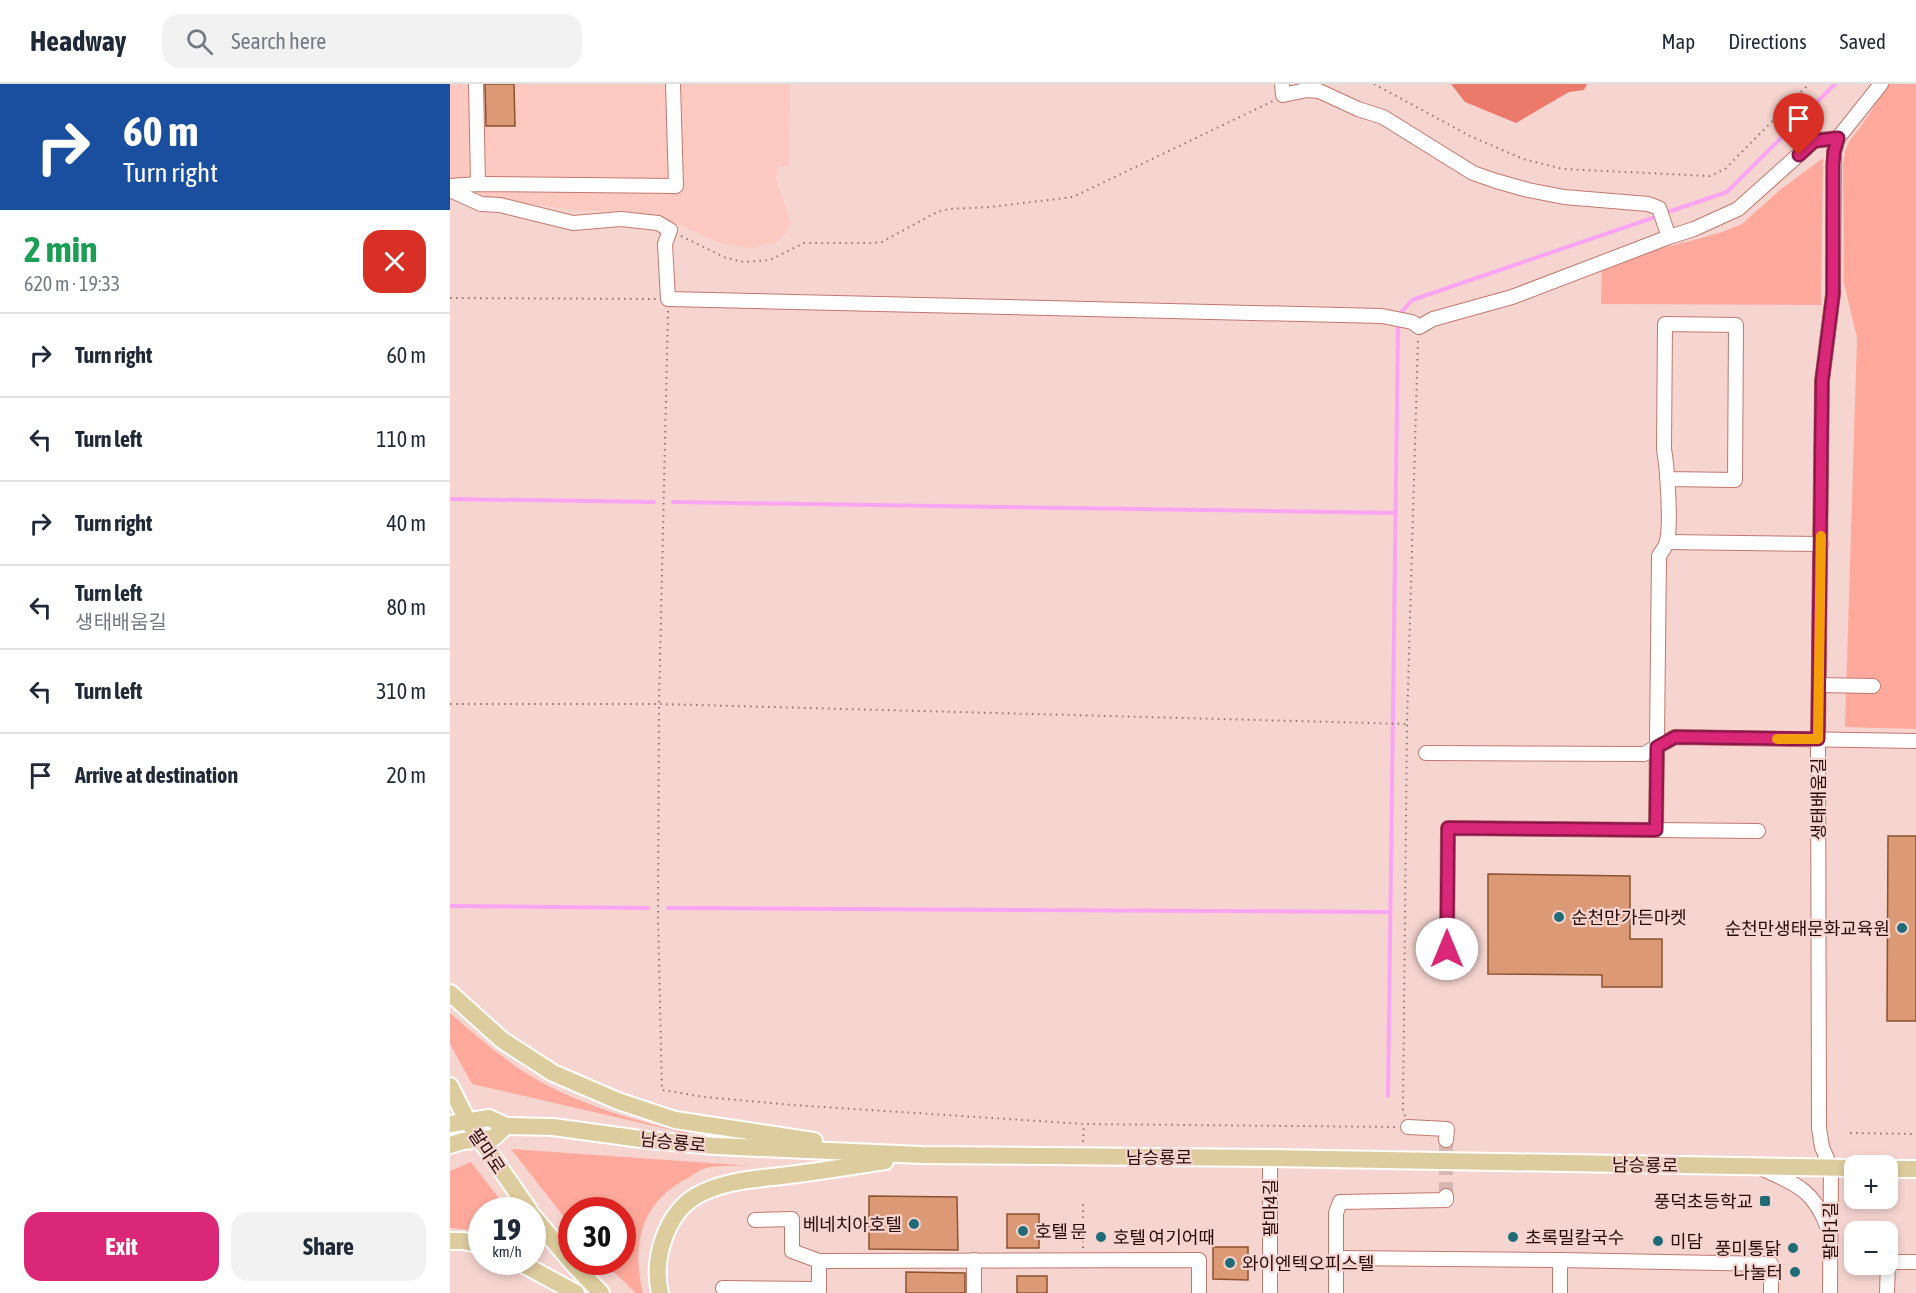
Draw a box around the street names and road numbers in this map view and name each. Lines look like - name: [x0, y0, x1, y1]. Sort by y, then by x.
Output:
- street label: 생태배움길: [1808, 758, 1829, 840]
- street label: 팔마로: [464, 1125, 510, 1177]
- street label: 남승룡로: [639, 1128, 707, 1156]
- street label: 남승룡로: [1126, 1147, 1192, 1168]
- street label: 남승룡로: [1612, 1154, 1678, 1176]
- street label: 팔마4길: [1260, 1179, 1281, 1237]
- street label: 팔마1길: [1820, 1202, 1841, 1260]

